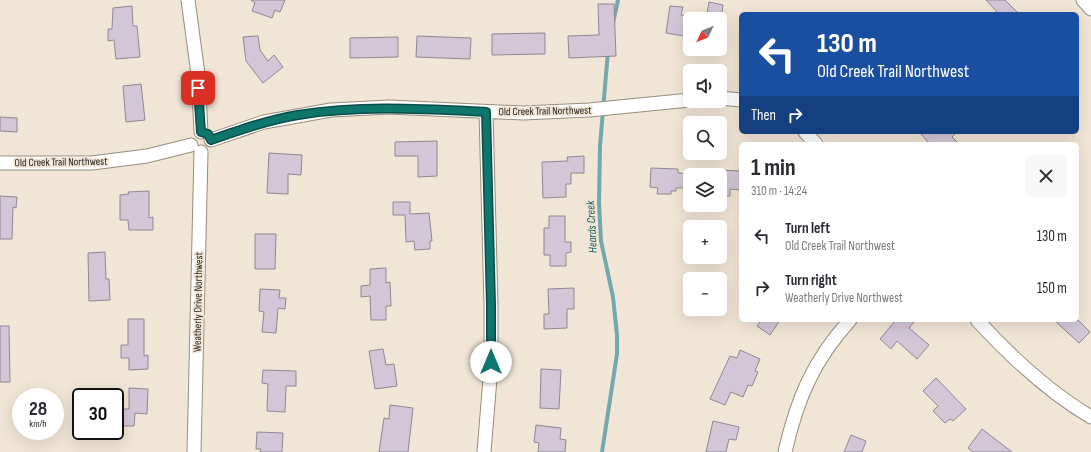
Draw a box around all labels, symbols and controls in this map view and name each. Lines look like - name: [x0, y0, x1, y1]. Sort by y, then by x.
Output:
- north arrow: [683, 12, 727, 56]
- map controls: [683, 12, 727, 316]
- text: 130 m: [817, 27, 877, 60]
- icon: left: [751, 28, 803, 80]
- text: Old Creek Trail Northwest: [817, 61, 969, 82]
- button: sound: [683, 64, 727, 108]
- pin: [181, 71, 215, 105]
- icon: arrive: [187, 77, 209, 99]
- street label: Old Creek Trail Northwest: [498, 104, 592, 118]
- icon: right: [784, 104, 806, 126]
- text: Then: [751, 106, 776, 125]
- button: search: [683, 116, 727, 160]
- text: 1 min: [751, 153, 796, 182]
- street label: Old Creek Trail Northwest: [14, 155, 108, 169]
- button: close: [1025, 155, 1067, 197]
- button: layers: [683, 168, 727, 212]
- text: 310 m · 14:24: [751, 183, 807, 199]
- water label: Heards Creek: [583, 200, 601, 254]
- text: Turn left: [785, 219, 830, 238]
- button: +: [683, 220, 727, 264]
- icon: left: [751, 225, 773, 247]
- text: 130 m: [1037, 227, 1067, 246]
- text: Old Creek Trail Northwest: [785, 238, 895, 254]
- street label: Weatherly Drive Northwest: [191, 251, 205, 352]
- text: Turn right: [785, 271, 837, 290]
- button: −: [683, 272, 727, 316]
- icon: right: [751, 277, 773, 299]
- text: 150 m: [1037, 279, 1067, 298]
- text: Weatherly Drive Northwest: [785, 290, 903, 306]
- position arrow: [470, 341, 512, 383]
- speed limit sign: 30: [72, 388, 124, 440]
- text: 28: [29, 397, 47, 421]
- text: km/h: [29, 418, 47, 430]

